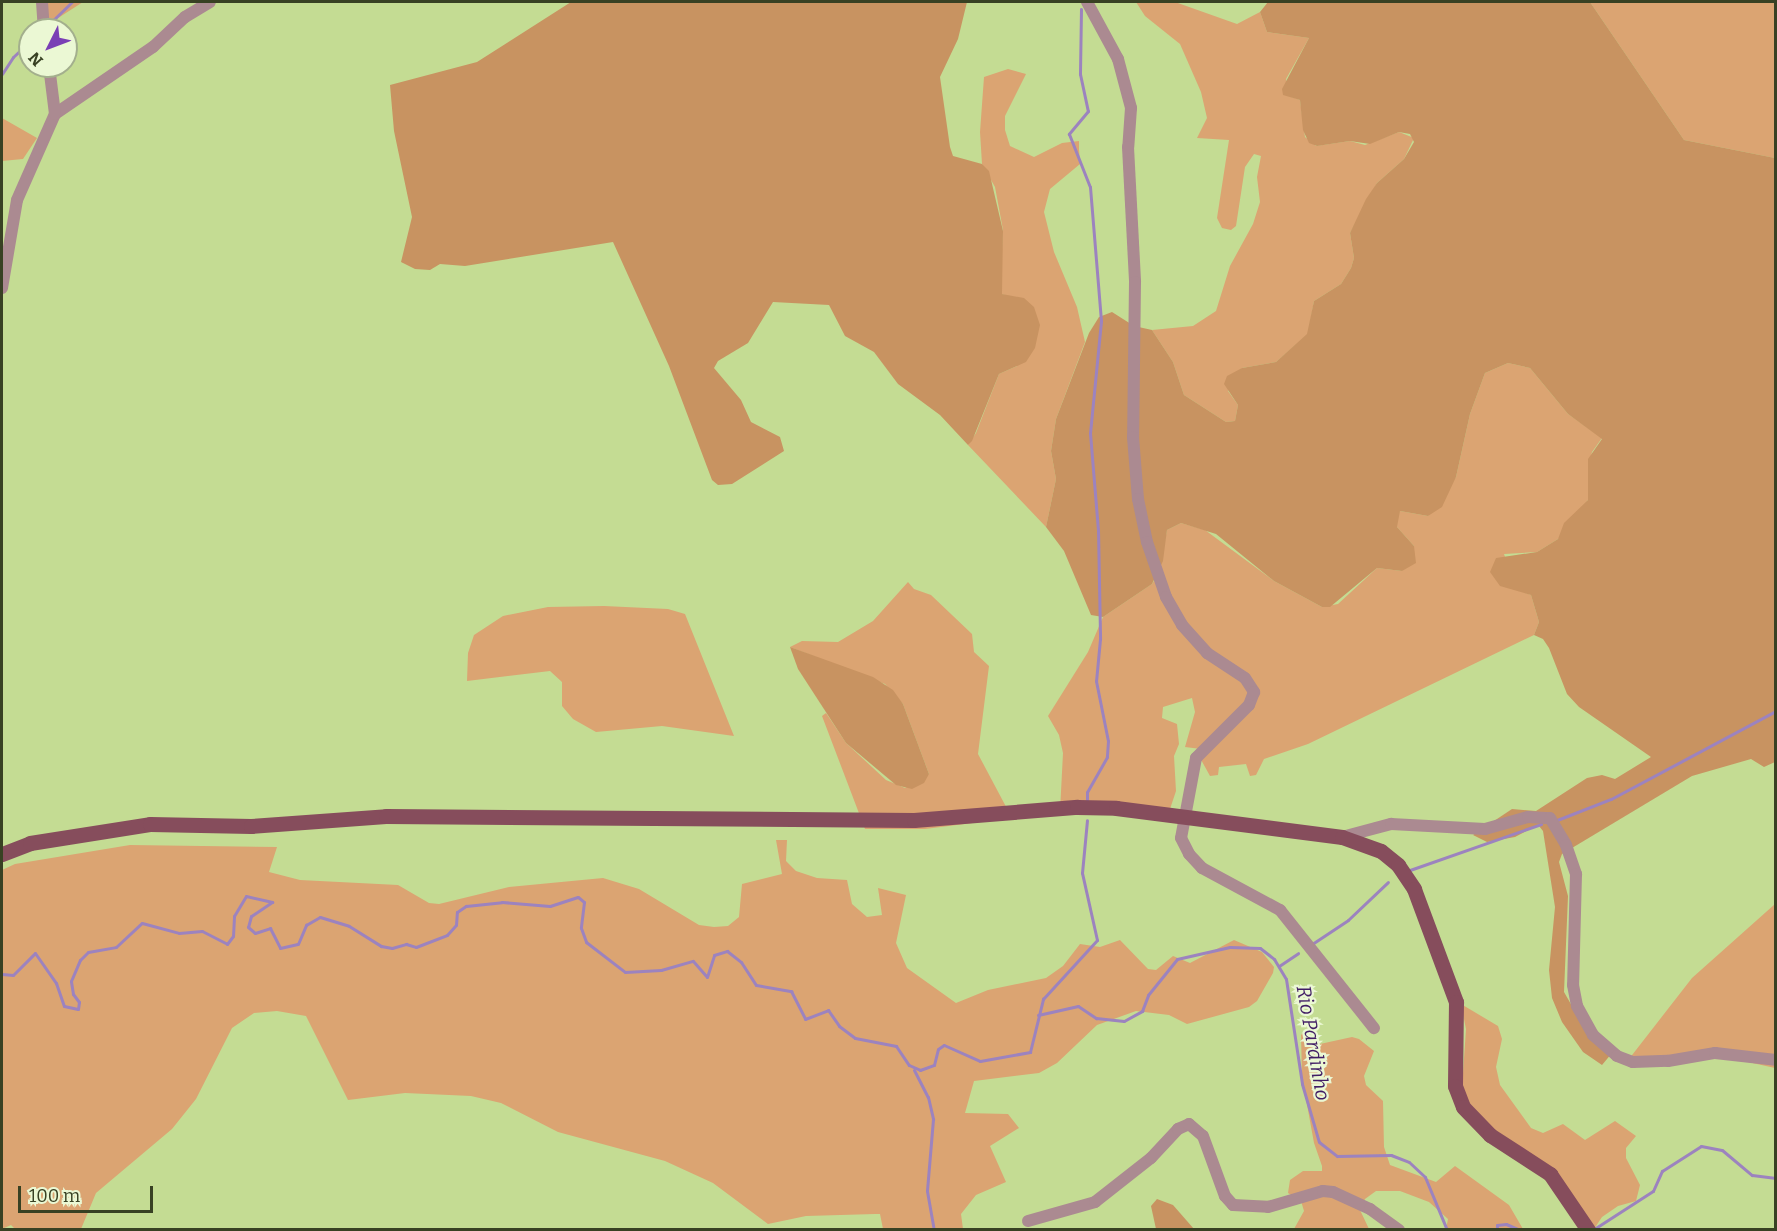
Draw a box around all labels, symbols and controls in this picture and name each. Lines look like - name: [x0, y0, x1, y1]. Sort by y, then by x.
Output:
- north arrow: [18, 18, 78, 78]
- text: N: [25, 48, 47, 70]
- water label: Rio Pardinho: [1291, 984, 1335, 1102]
- scale bar: [21, 1174, 156, 1212]
- text: 100 m: [29, 1185, 80, 1207]

